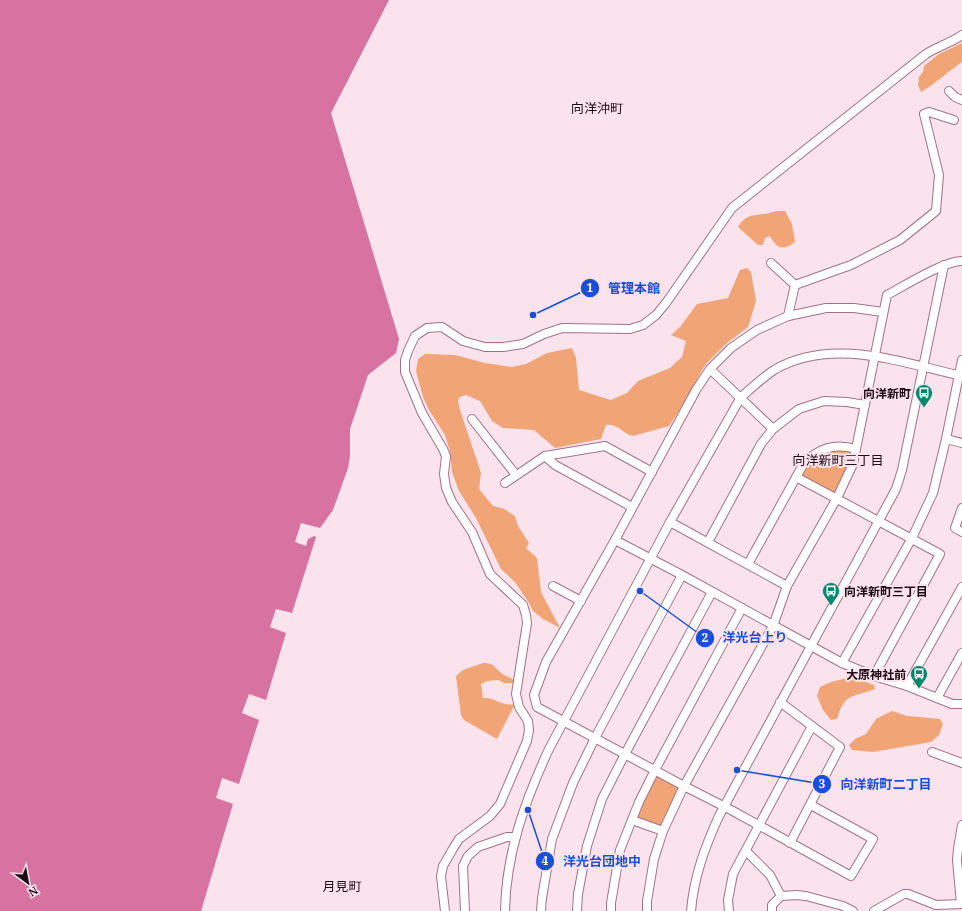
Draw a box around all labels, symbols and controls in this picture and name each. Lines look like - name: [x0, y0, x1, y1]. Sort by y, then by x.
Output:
- district label: 向洋沖町: [571, 99, 623, 117]
- callout: 管理本館: [580, 276, 668, 301]
- text: 1: [587, 279, 594, 296]
- text: 管理本館: [608, 279, 660, 297]
- bus stop icon: 向洋新町: [914, 383, 934, 408]
- place label: 向洋新町: [863, 385, 911, 402]
- district label: 向洋新町三丁目: [792, 451, 884, 469]
- bus stop icon: 向洋新町三丁目: [821, 581, 841, 606]
- place label: 向洋新町三丁目: [844, 583, 928, 600]
- callout: 洋光台上り: [695, 625, 796, 650]
- text: 洋光台上り: [722, 628, 788, 646]
- text: 2: [702, 629, 709, 646]
- bus stop icon: 大原神社前: [909, 664, 929, 689]
- place label: 大原神社前: [846, 666, 906, 683]
- callout: 向洋新町二丁目: [812, 772, 939, 797]
- text: 3: [819, 775, 826, 792]
- text: 向洋新町二丁目: [840, 775, 932, 793]
- callout: 洋光台団地中: [535, 848, 649, 873]
- text: 4: [542, 852, 549, 869]
- text: 洋光台団地中: [563, 852, 641, 870]
- north arrow: [8, 863, 48, 903]
- district label: 月見町: [322, 877, 362, 895]
- text: N: [26, 883, 41, 901]

